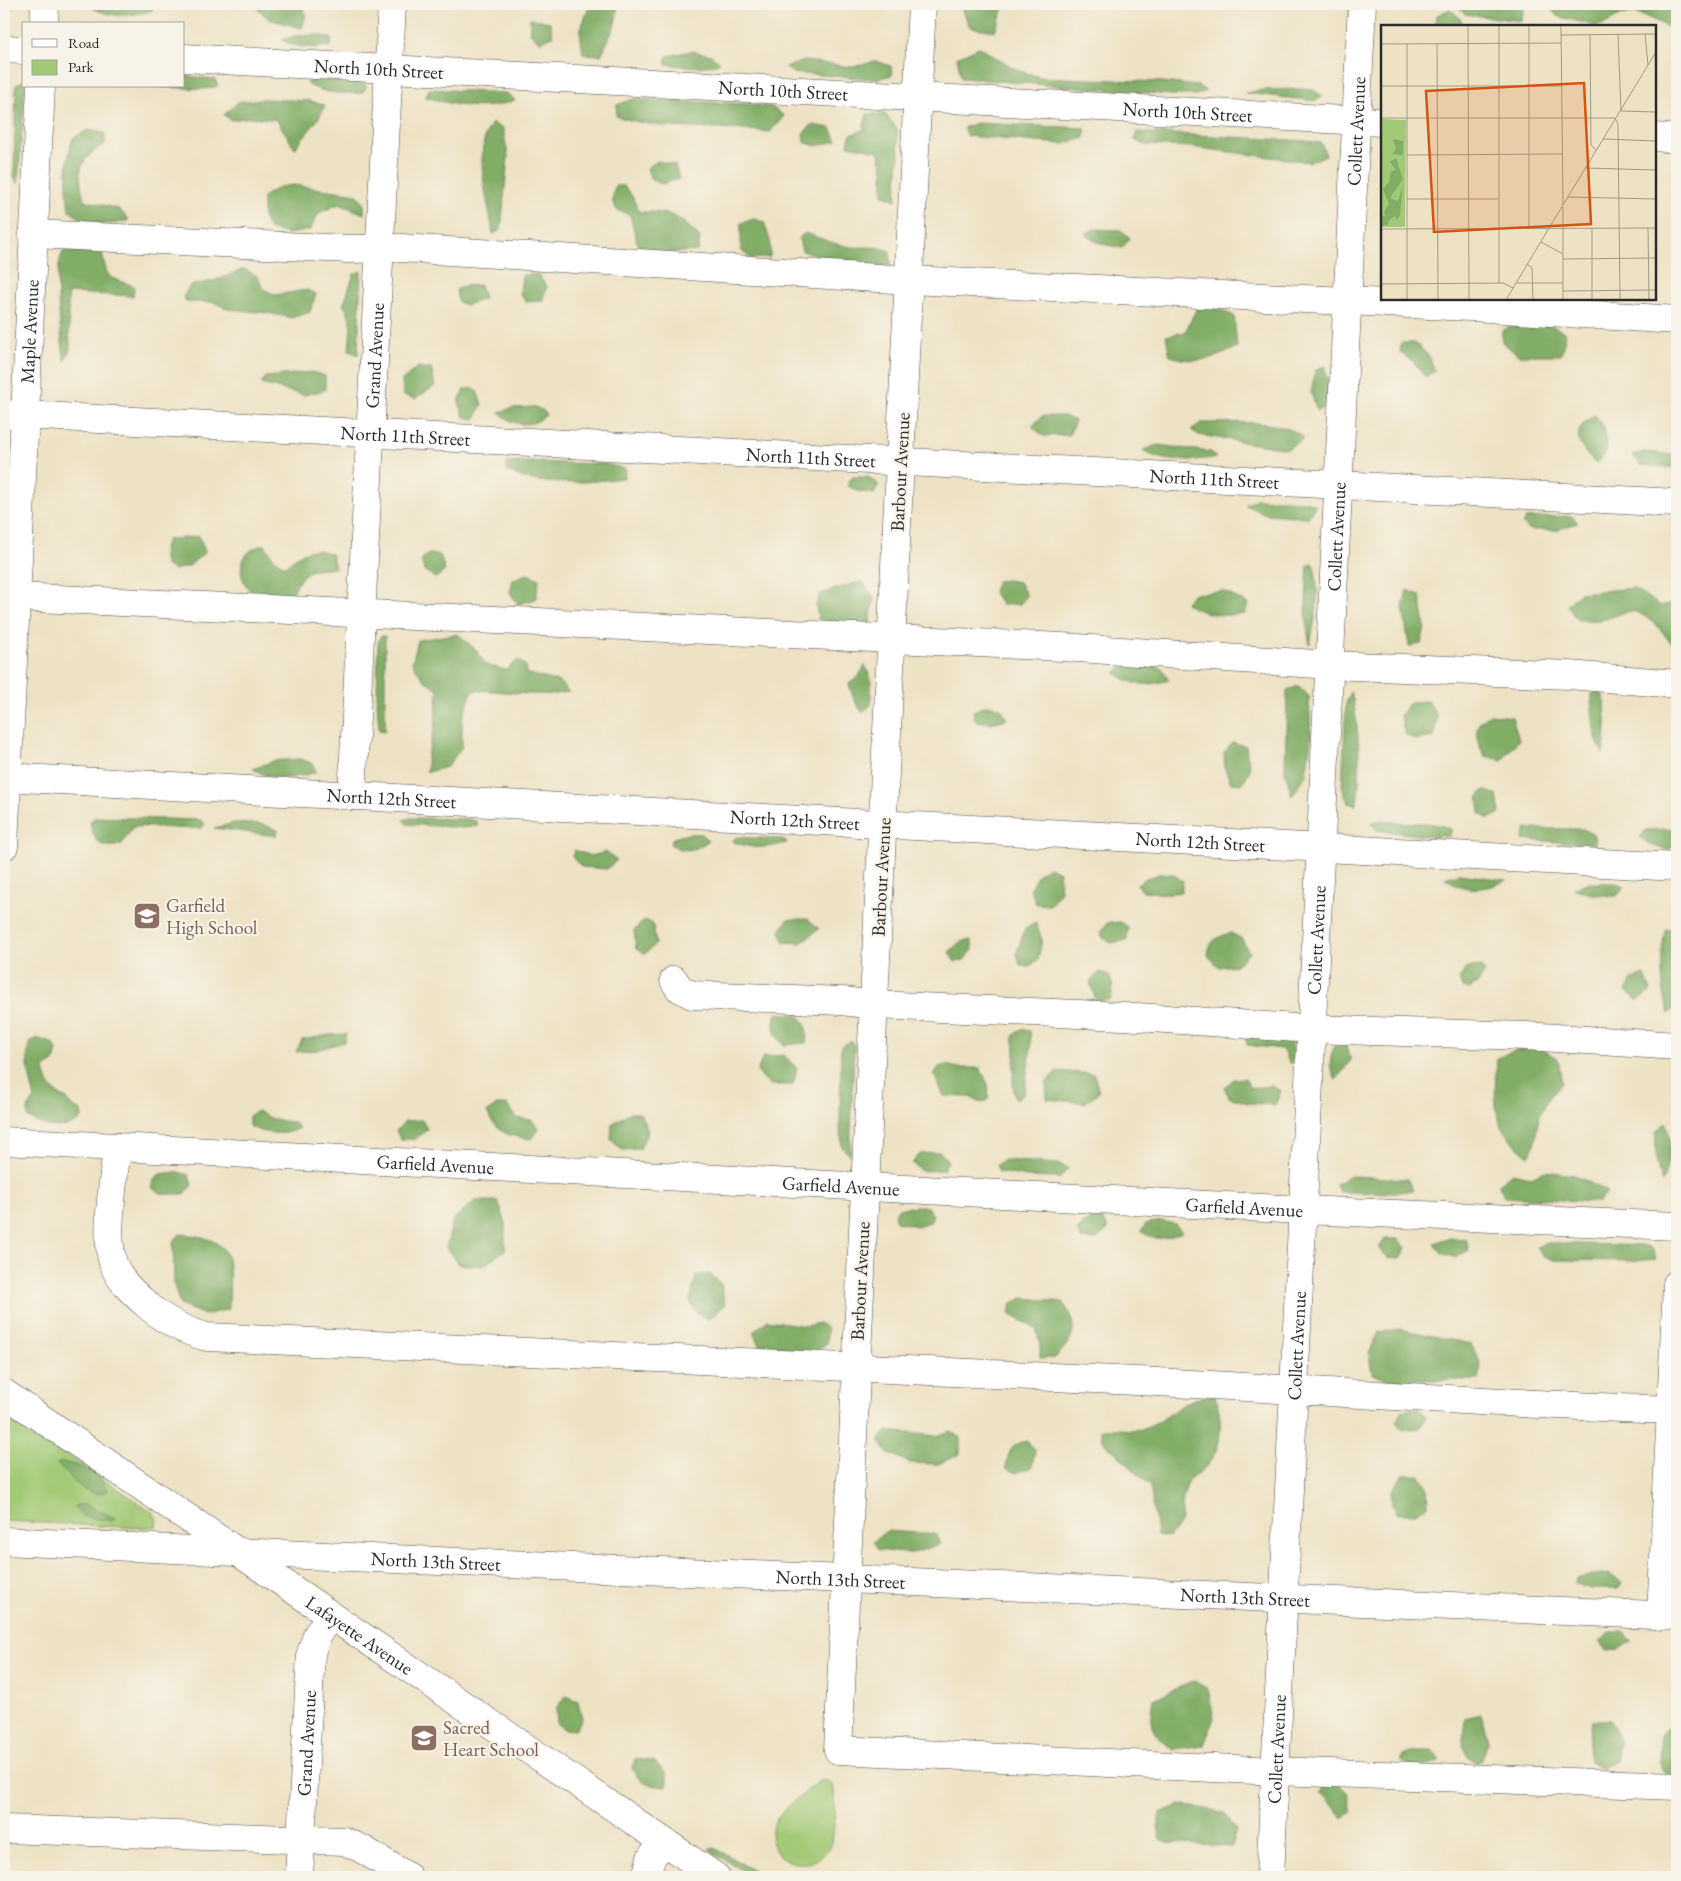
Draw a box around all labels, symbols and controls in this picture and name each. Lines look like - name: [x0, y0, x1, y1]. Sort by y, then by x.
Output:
- legend: [22, 22, 185, 88]
- inset map: [1381, 25, 1656, 300]
- text: Road: [68, 33, 100, 52]
- street label: North 10th Street: [313, 52, 444, 84]
- text: Park: [68, 57, 95, 76]
- street label: North 10th Street: [718, 74, 849, 106]
- street label: Collett Avenue: [1341, 76, 1371, 186]
- street label: North 10th Street: [1122, 96, 1253, 128]
- street label: Maple Avenue: [14, 279, 44, 384]
- street label: Grand Avenue: [359, 302, 389, 409]
- street label: Barbour Avenue: [884, 412, 916, 532]
- street label: North 11th Street: [340, 419, 471, 451]
- street label: North 11th Street: [745, 441, 876, 473]
- street label: North 11th Street: [1149, 462, 1280, 494]
- street label: Collett Avenue: [1321, 481, 1351, 592]
- street label: North 12th Street: [326, 782, 457, 814]
- street label: North 12th Street: [729, 804, 860, 836]
- street label: Barbour Avenue: [865, 817, 897, 937]
- street label: North 12th Street: [1135, 825, 1266, 857]
- street label: Collett Avenue: [1301, 885, 1331, 995]
- place label: Garfield High School: [166, 893, 258, 940]
- school or university icon: Garfield High School: [132, 901, 162, 931]
- street label: Garfield Avenue: [376, 1148, 495, 1180]
- street label: Garfield Avenue: [781, 1170, 900, 1201]
- street label: Garfield Avenue: [1185, 1191, 1304, 1223]
- street label: Barbour Avenue: [844, 1221, 876, 1341]
- street label: Collett Avenue: [1281, 1290, 1311, 1401]
- street label: North 13th Street: [370, 1546, 501, 1576]
- street label: North 13th Street: [775, 1563, 906, 1594]
- street label: North 13th Street: [1179, 1581, 1311, 1612]
- street label: Lafayette Avenue: [301, 1589, 418, 1680]
- street label: Grand Avenue: [291, 1690, 321, 1797]
- street label: Collett Avenue: [1261, 1694, 1291, 1804]
- place label: Sacred Heart School: [443, 1715, 539, 1762]
- school or university icon: Sacred Heart School: [409, 1723, 439, 1753]

